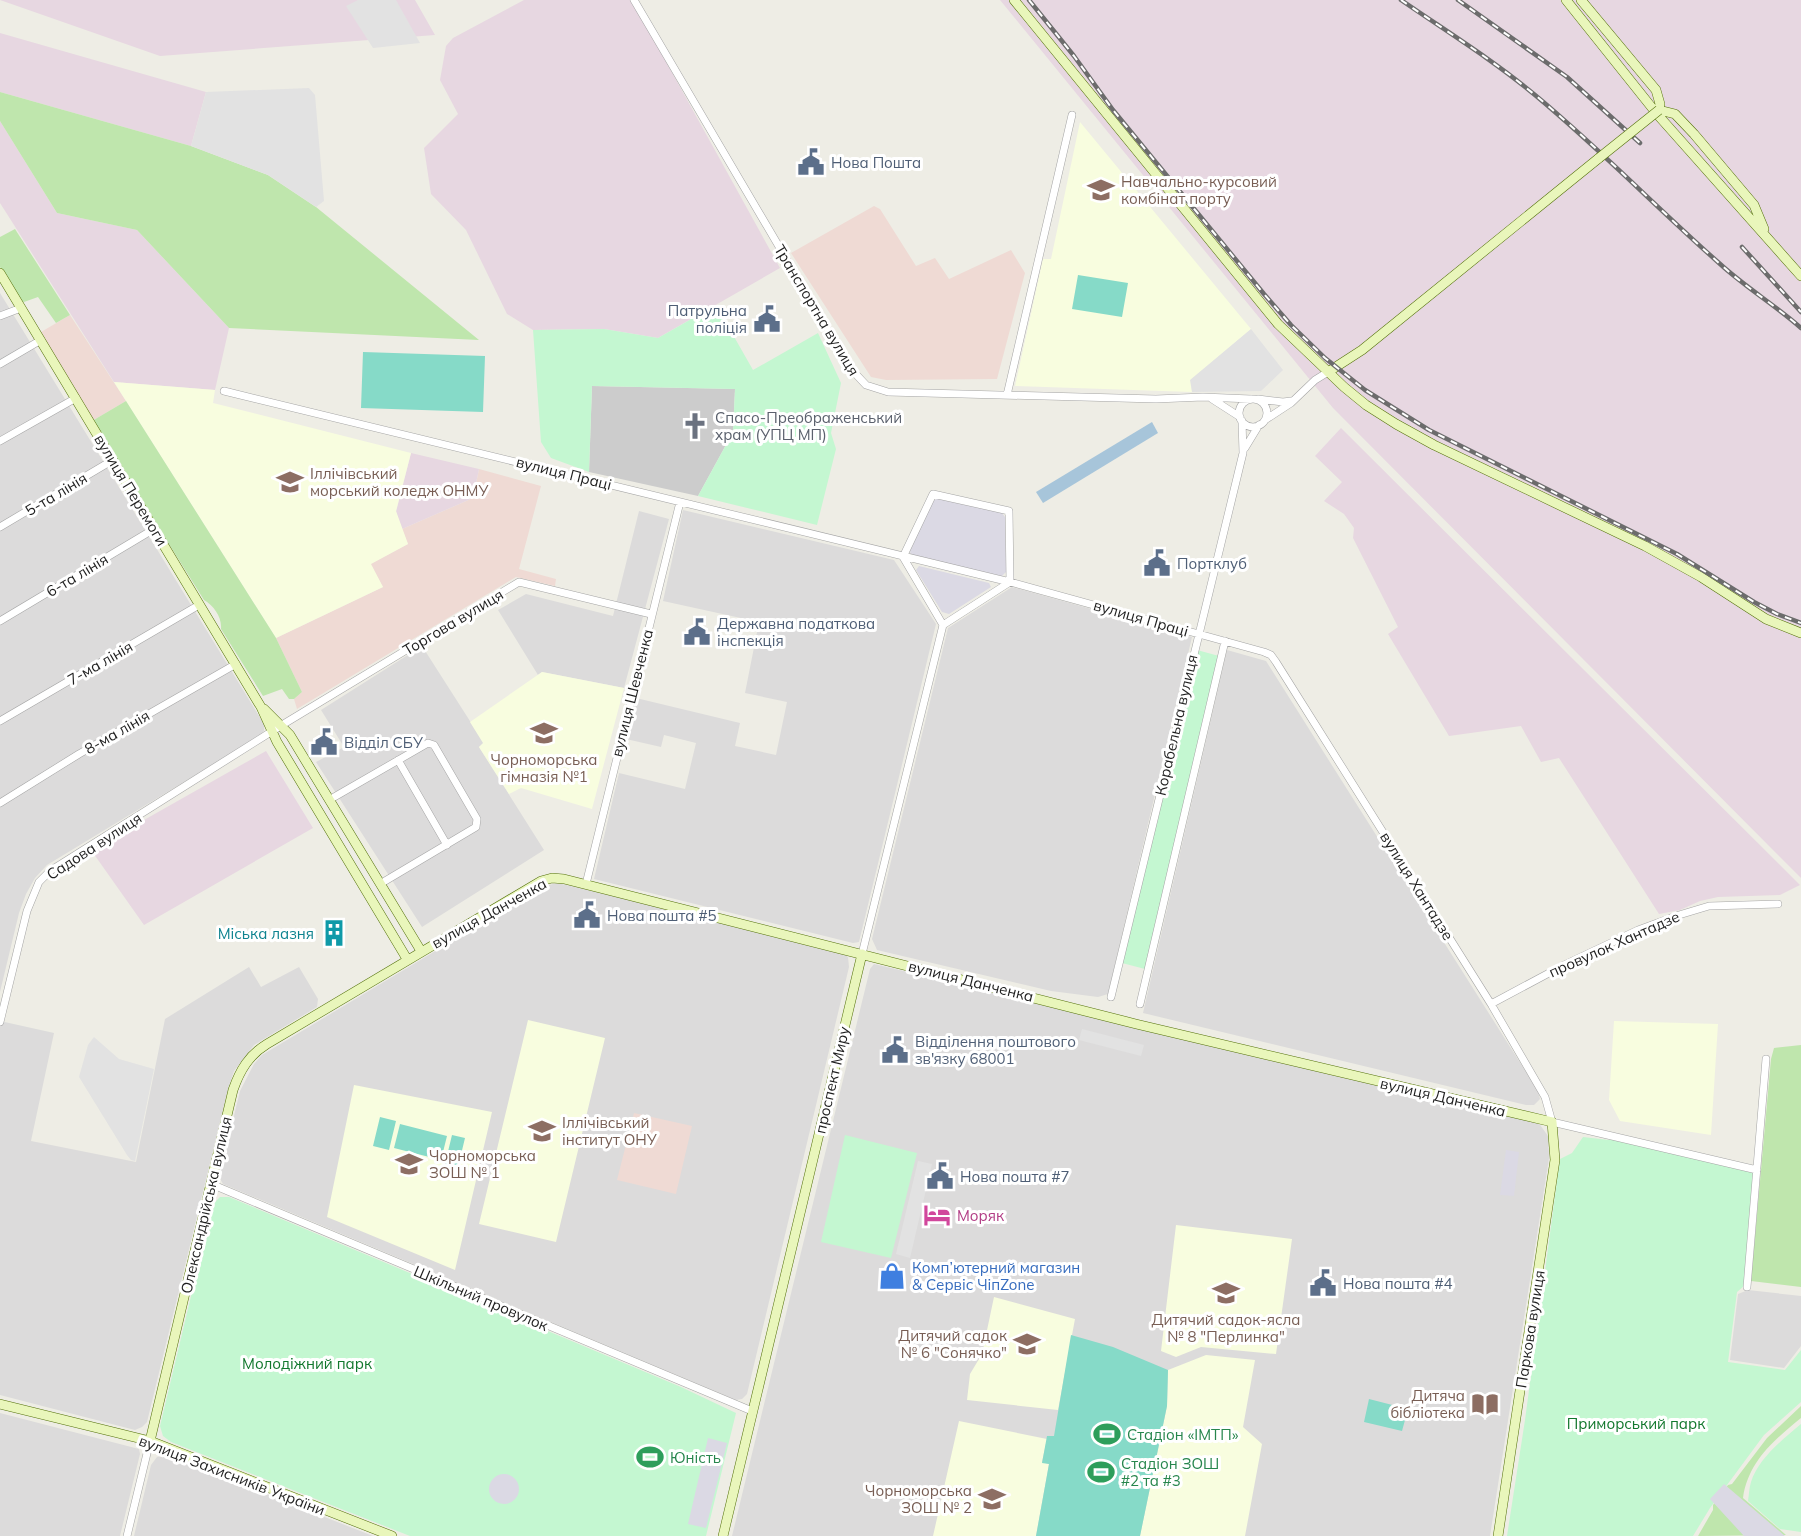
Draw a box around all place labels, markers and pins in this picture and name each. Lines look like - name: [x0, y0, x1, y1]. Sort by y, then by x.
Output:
- public building icon: Нова Пошта: [796, 147, 826, 177]
- place label: Нова Пошта: [831, 153, 921, 172]
- place label: Навчально-курсовий комбінат порту: [1121, 172, 1277, 208]
- school or university icon: Навчально-курсовий комбінат порту: [1086, 175, 1116, 205]
- place label: Патрульна поліція: [668, 301, 747, 337]
- public building icon: Патрульна поліція: [752, 304, 782, 334]
- place label: Спасо-Преображенський храм (УПЦ МП): [715, 408, 902, 444]
- church icon: Спасо-Преображенський храм (УПЦ МП): [680, 411, 710, 441]
- place label: Іллічівський морський коледж ОНМУ: [310, 464, 488, 500]
- school or university icon: Іллічівський морський коледж ОНМУ: [275, 467, 305, 497]
- public building icon: Портклуб: [1142, 548, 1172, 578]
- place label: Портклуб: [1177, 554, 1247, 573]
- place label: Державна податкова інспекція: [717, 614, 875, 650]
- public building icon: Державна податкова інспекція: [682, 617, 712, 647]
- school or university icon: Чорноморська гімназія №1: [529, 718, 559, 748]
- public building icon: Відділ СБУ: [309, 727, 339, 757]
- place label: Відділ СБУ: [344, 733, 423, 752]
- place label: Чорноморська гімназія №1: [491, 750, 597, 786]
- public building icon: Нова пошта #5: [572, 900, 602, 930]
- place label: Нова пошта #5: [607, 906, 716, 925]
- building icon: Міська лазня: [319, 918, 349, 948]
- place label: Міська лазня: [218, 924, 314, 943]
- place label: Відділення поштового зв'язку 68001: [915, 1032, 1076, 1068]
- public building icon: Відділення поштового зв'язку 68001: [880, 1035, 910, 1065]
- place label: Іллічівський інститут ОНУ: [562, 1113, 657, 1149]
- school or university icon: Іллічівський інститут ОНУ: [527, 1116, 557, 1146]
- place label: Чорноморська ЗОШ № 1: [429, 1146, 536, 1182]
- school or university icon: Чорноморська ЗОШ № 1: [394, 1149, 424, 1179]
- public building icon: Нова пошта #7: [925, 1161, 955, 1191]
- place label: Нова пошта #7: [960, 1167, 1069, 1186]
- hotel icon: Моряк: [922, 1200, 952, 1230]
- place label: Моряк: [957, 1206, 1005, 1225]
- place label: Комп’ютерний магазин & Сервіс ЧіпZone: [912, 1258, 1080, 1294]
- shop icon: Комп’ютерний магазин & Сервіс ЧіпZone: [877, 1261, 907, 1291]
- public building icon: Нова пошта #4: [1308, 1268, 1338, 1298]
- place label: Нова пошта #4: [1343, 1274, 1452, 1293]
- school or university icon: Дитячий садок-ясла № 8 "Перлинка": [1211, 1278, 1241, 1308]
- place label: Дитячий садок-ясла № 8 "Перлинка": [1151, 1310, 1301, 1346]
- place label: Дитячий садок № 6 "Сонячко": [898, 1326, 1008, 1362]
- school or university icon: Дитячий садок № 6 "Сонячко": [1012, 1329, 1042, 1359]
- place label: Дитяча бібліотека: [1390, 1386, 1465, 1422]
- library icon: Дитяча бібліотека: [1470, 1389, 1500, 1419]
- sports icon: Стадіон «ІМТП»: [1092, 1419, 1122, 1449]
- place label: Стадіон «ІМТП»: [1127, 1425, 1239, 1444]
- sports icon: Юність: [635, 1442, 665, 1472]
- place label: Юність: [670, 1448, 721, 1467]
- place label: Стадіон ЗОШ #2 та #3: [1121, 1454, 1219, 1490]
- sports icon: Стадіон ЗОШ #2 та #3: [1086, 1457, 1116, 1487]
- place label: Чорноморська ЗОШ № 2: [865, 1481, 972, 1517]
- school or university icon: Чорноморська ЗОШ № 2: [977, 1484, 1007, 1514]

